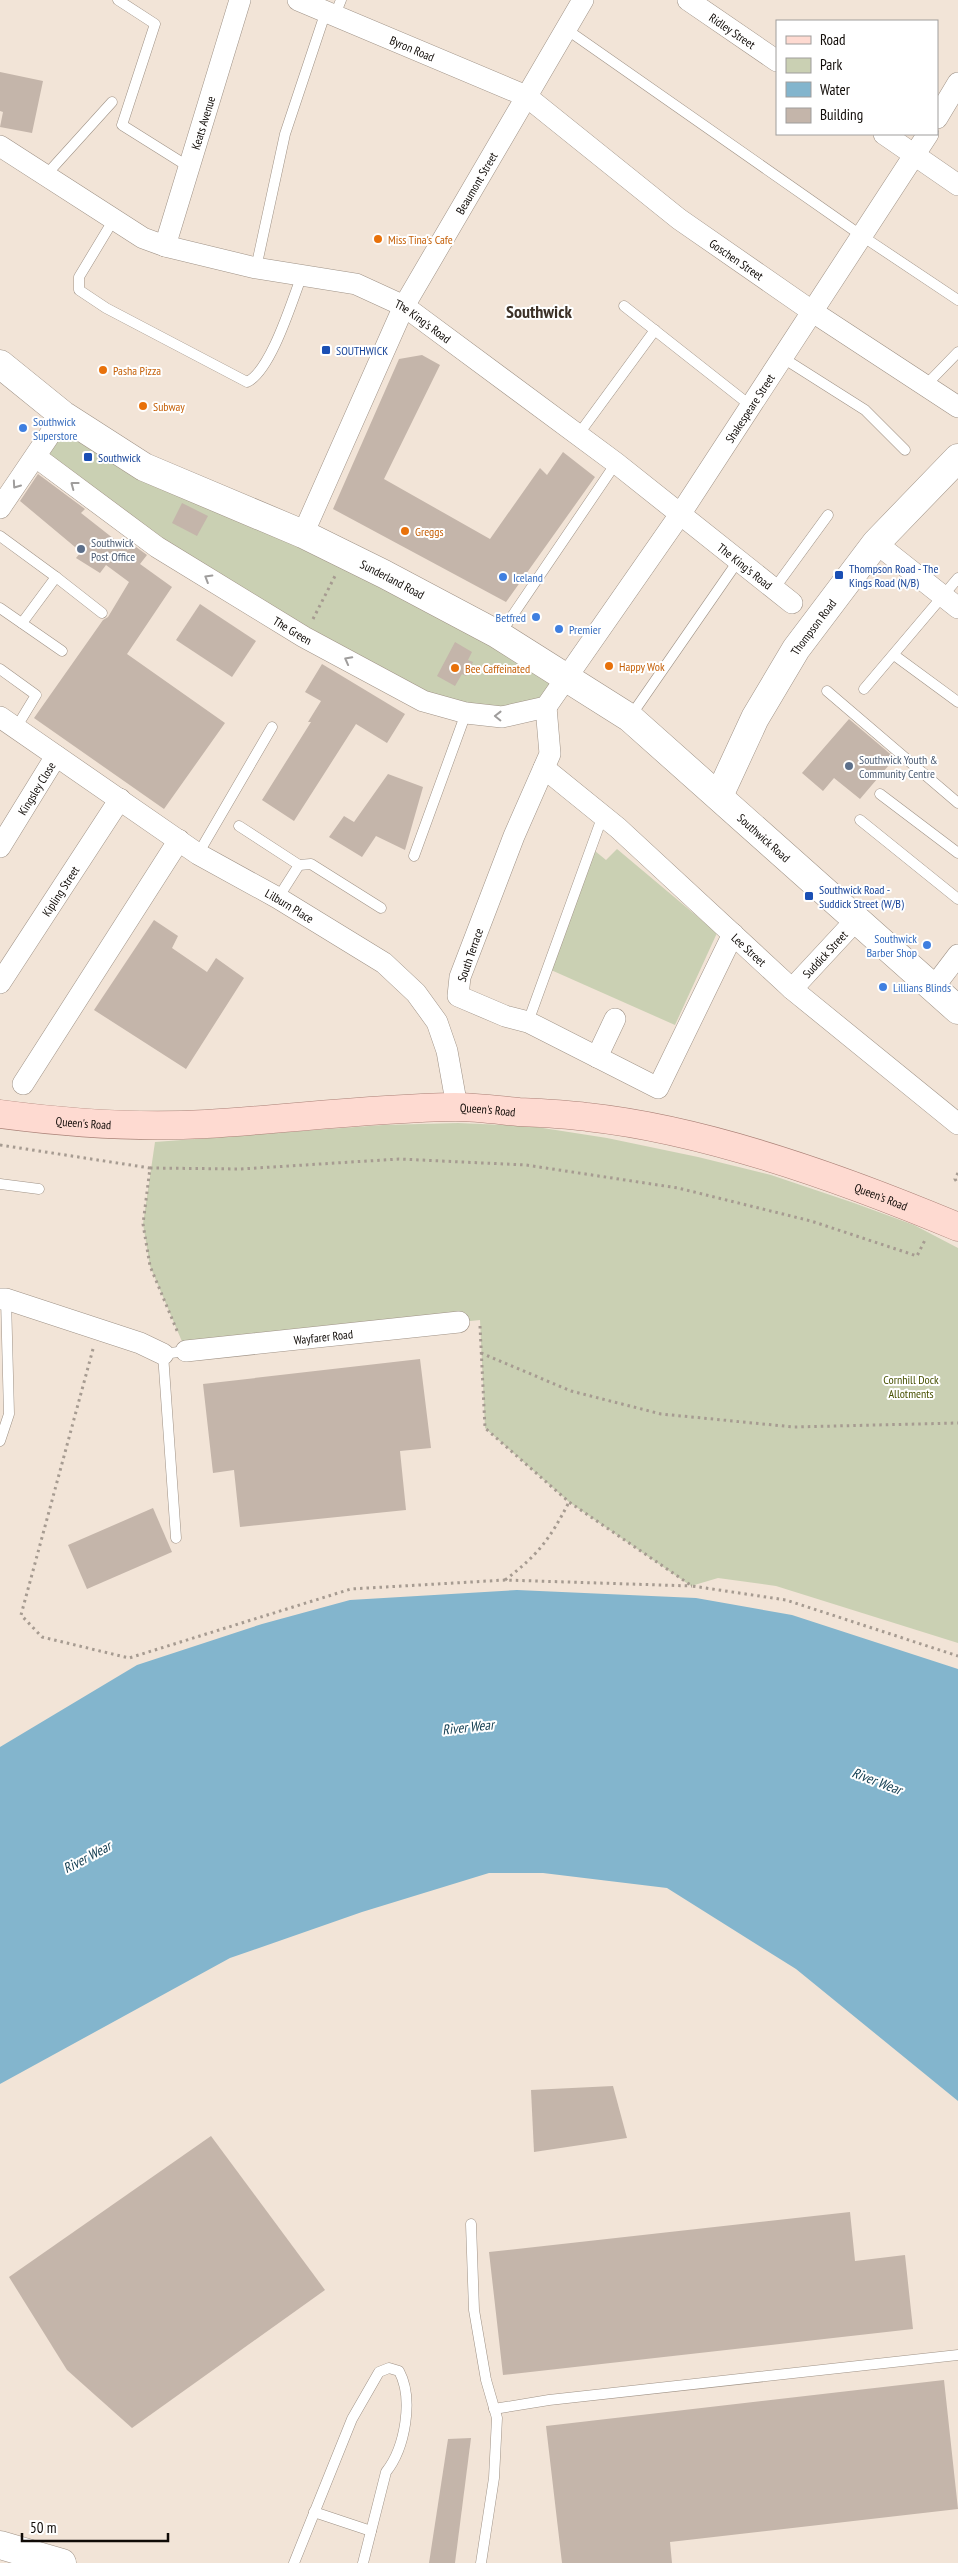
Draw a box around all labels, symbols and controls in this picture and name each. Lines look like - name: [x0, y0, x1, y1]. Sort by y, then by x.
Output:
- street label: Ridley Street: [707, 9, 759, 52]
- legend: [776, 20, 938, 135]
- text: Road: [820, 30, 846, 49]
- street label: Byron Road: [388, 32, 437, 64]
- text: Park: [820, 55, 842, 74]
- text: Water: [820, 80, 851, 99]
- street label: Keats Avenue: [187, 94, 218, 151]
- text: Building: [820, 105, 863, 124]
- street label: Beaumont Street: [452, 148, 500, 217]
- place label: Miss Tina's Cafe: [388, 232, 453, 247]
- marker: Miss Tina's Cafe: [372, 233, 384, 245]
- street label: Goschen Street: [707, 235, 767, 283]
- street label: The King's Road: [393, 295, 454, 346]
- district label: Southwick: [506, 300, 572, 323]
- place label: SOUTHWICK: [336, 343, 388, 358]
- marker: SOUTHWICK: [320, 344, 332, 356]
- place label: Pasha Pizza: [113, 363, 161, 378]
- marker: Pasha Pizza: [97, 364, 109, 376]
- street label: Shakespeare Street: [721, 370, 778, 445]
- place label: Subway: [153, 399, 185, 414]
- marker: Subway: [137, 400, 149, 412]
- place label: Southwick Superstore: [33, 414, 78, 443]
- marker: Southwick Superstore: [17, 422, 29, 434]
- place label: Southwick: [98, 450, 141, 465]
- marker: Southwick: [82, 451, 94, 463]
- one-way arrow: [13, 479, 22, 489]
- one-way arrow: [70, 482, 80, 491]
- place label: Greggs: [415, 524, 443, 539]
- marker: Greggs: [399, 525, 411, 537]
- place label: Southwick Post Office: [91, 535, 135, 564]
- street label: The King's Road: [715, 539, 776, 592]
- marker: Southwick Post Office: [75, 543, 87, 555]
- street label: Sunderland Road: [358, 556, 427, 602]
- place label: Thompson Road - The Kings Road (N/B): [849, 561, 938, 590]
- marker: Thompson Road - The Kings Road (N/B): [833, 569, 845, 581]
- place label: Iceland: [513, 570, 543, 585]
- marker: Iceland: [497, 571, 509, 583]
- one-way arrow: [204, 574, 213, 584]
- street label: Thompson Road: [787, 596, 839, 657]
- place label: Betfred: [496, 610, 526, 625]
- marker: Betfred: [530, 611, 542, 623]
- street label: The Green: [271, 613, 315, 647]
- place label: Premier: [569, 622, 602, 637]
- marker: Premier: [553, 623, 565, 635]
- one-way arrow: [344, 656, 353, 666]
- place label: Happy Wok: [619, 659, 665, 674]
- marker: Happy Wok: [603, 660, 615, 672]
- place label: Bee Caffeinated: [465, 661, 530, 676]
- marker: Bee Caffeinated: [449, 662, 461, 674]
- one-way arrow: [494, 711, 502, 721]
- place label: Southwick Youth & Community Centre: [859, 752, 938, 781]
- street label: Kingsley Close: [14, 759, 58, 818]
- marker: Southwick Youth & Community Centre: [843, 760, 855, 772]
- street label: Southwick Road: [735, 810, 794, 865]
- street label: Kipling Street: [38, 862, 82, 919]
- place label: Southwick Road - Suddick Street (W/B): [819, 882, 904, 911]
- street label: Lilburn Place: [263, 885, 317, 926]
- marker: Southwick Road - Suddick Street (W/B): [803, 890, 815, 902]
- street label: South Terrace: [454, 926, 486, 984]
- street label: Suddick Street: [799, 926, 851, 981]
- street label: Lee Street: [729, 930, 770, 970]
- place label: Southwick Barber Shop: [866, 931, 917, 960]
- marker: Southwick Barber Shop: [921, 939, 933, 951]
- place label: Lillians Blinds: [893, 980, 951, 995]
- marker: Lillians Blinds: [877, 981, 889, 993]
- street label: Queen's Road: [460, 1100, 516, 1119]
- street label: Queen's Road: [55, 1113, 112, 1132]
- street label: Queen's Road: [853, 1179, 910, 1213]
- street label: Wayfarer Road: [293, 1326, 354, 1347]
- park label: Cornhill Dock Allotments: [883, 1372, 939, 1401]
- water label: River Wear: [441, 1715, 497, 1739]
- water label: River Wear: [850, 1763, 906, 1799]
- water label: River Wear: [60, 1836, 116, 1877]
- scale bar: [22, 2510, 169, 2542]
- text: 50 m: [30, 2518, 56, 2537]

